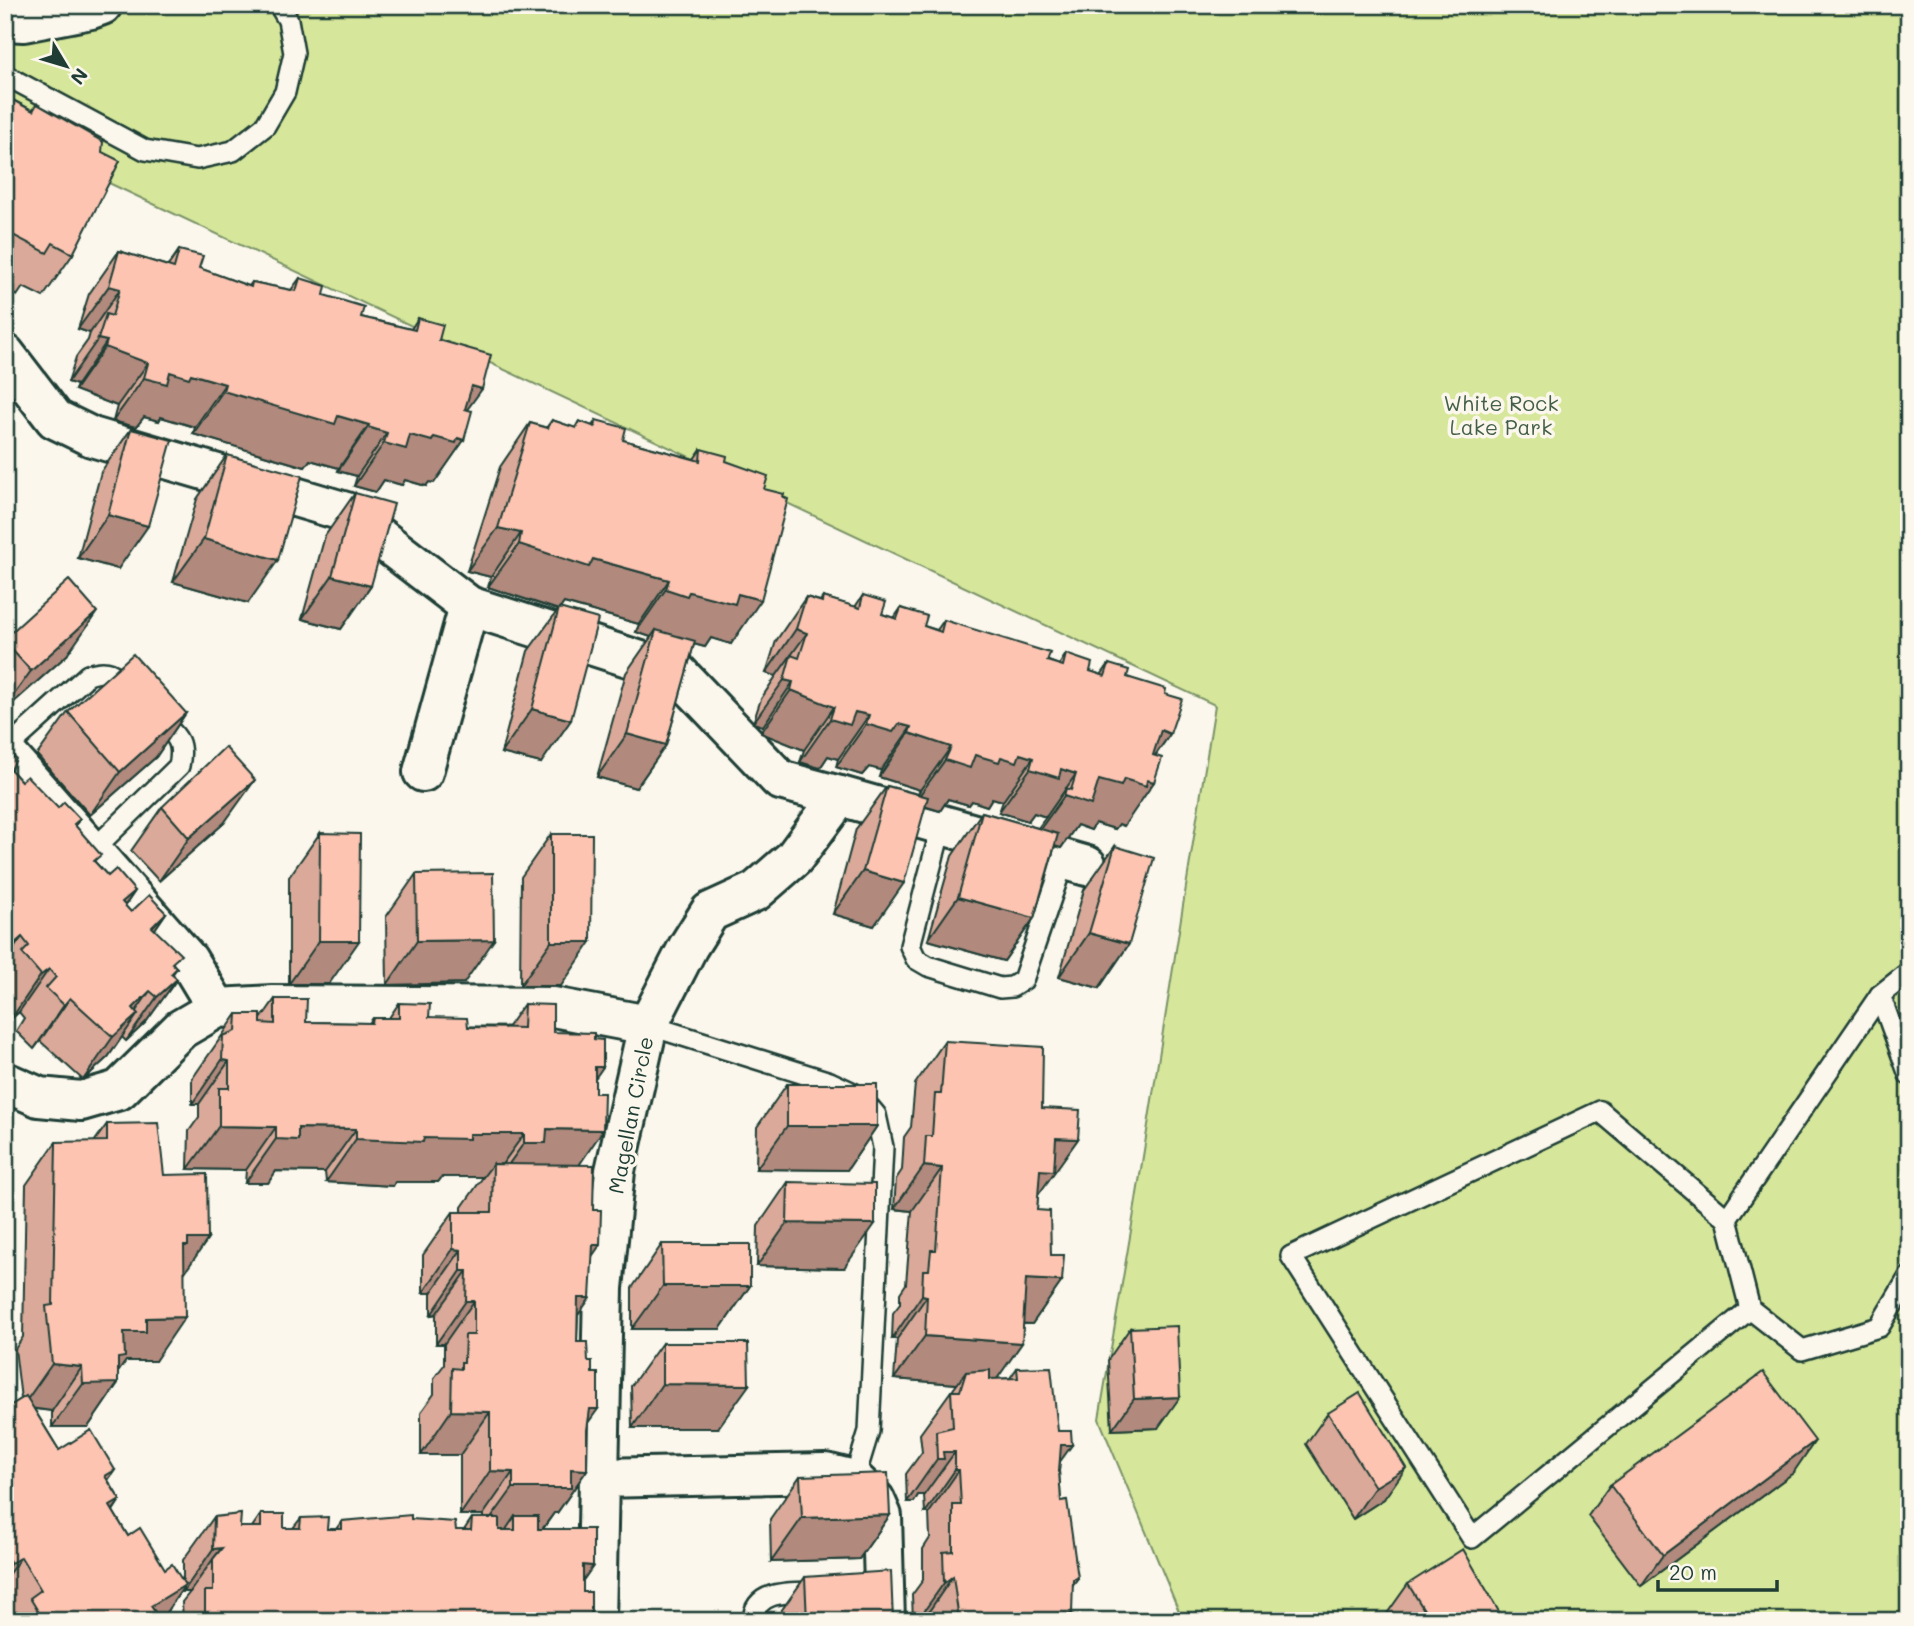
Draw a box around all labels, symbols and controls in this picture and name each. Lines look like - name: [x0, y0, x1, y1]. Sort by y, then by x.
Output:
- north arrow: [32, 32, 102, 102]
- text: N: [66, 63, 94, 90]
- park label: White Rock Lake Park: [1443, 389, 1559, 440]
- street label: Magellan Circle: [602, 1034, 658, 1196]
- scale bar: [1658, 1549, 1778, 1593]
- text: 20 m: [1669, 1558, 1717, 1585]

